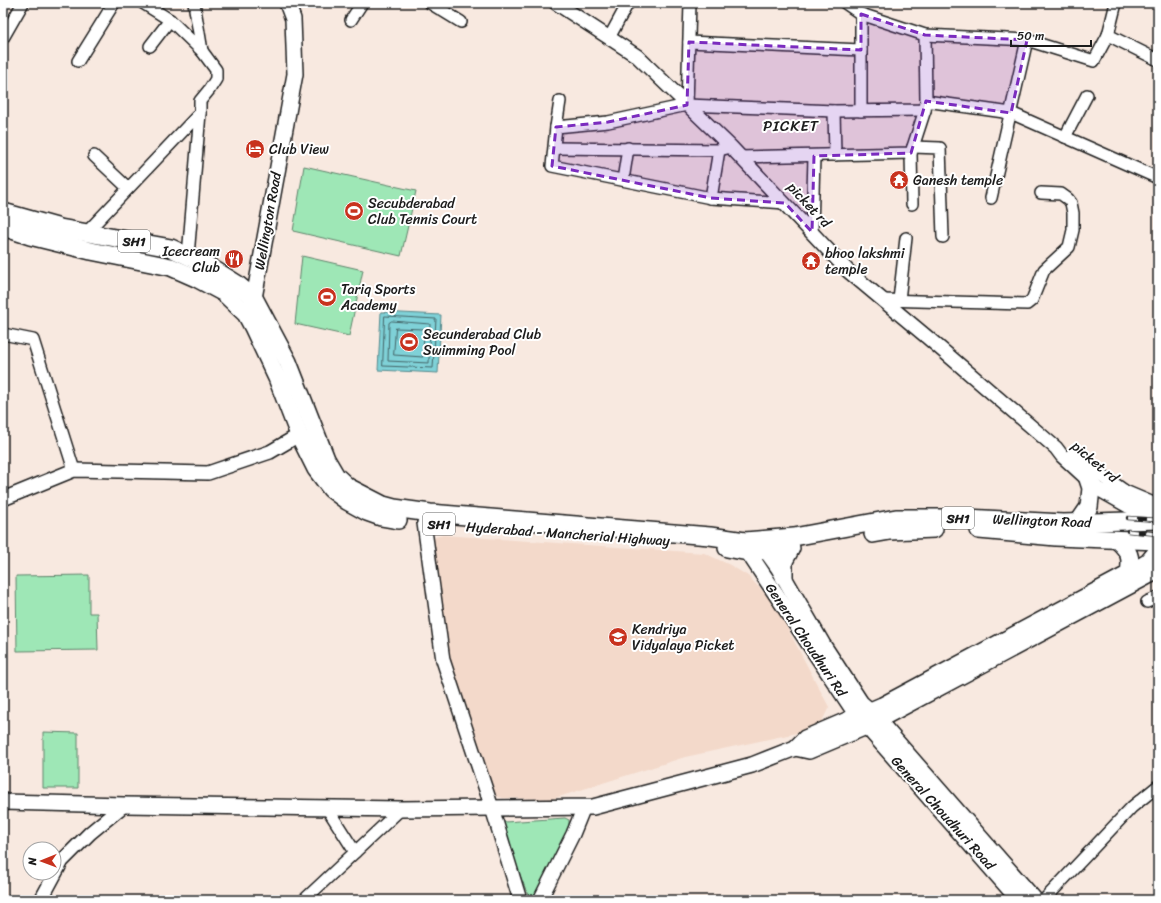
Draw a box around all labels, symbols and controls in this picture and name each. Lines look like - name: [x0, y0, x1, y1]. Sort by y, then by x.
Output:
- scale bar: [1011, 22, 1091, 48]
- text: 50 m: [1017, 25, 1044, 47]
- district label: PICKET: [763, 113, 820, 139]
- place label: Club View: [269, 137, 329, 162]
- hotel icon: Club View: [244, 138, 266, 160]
- place label: Ganesh temple: [913, 168, 1003, 193]
- street label: Wellington Road: [247, 169, 289, 272]
- temple icon: Ganesh temple: [888, 169, 910, 191]
- street label: picket rd: [780, 175, 838, 235]
- place label: Secubderabad Club Tennis Court: [368, 191, 477, 232]
- sports icon: Secubderabad Club Tennis Court: [343, 200, 365, 222]
- road number: SH1: [118, 230, 150, 252]
- place label: Icecream Club: [162, 239, 221, 280]
- place label: bhoo lakshmi temple: [825, 241, 906, 282]
- restaurant icon: Icecream Club: [223, 248, 245, 270]
- temple icon: bhoo lakshmi temple: [800, 250, 822, 272]
- place label: Tariq Sports Academy: [340, 277, 416, 318]
- sports icon: Tariq Sports Academy: [316, 286, 338, 308]
- place label: Secunderabad Club Swimming Pool: [423, 322, 542, 363]
- sports icon: Secunderabad Club Swimming Pool: [398, 331, 420, 353]
- street label: picket rd: [1065, 434, 1126, 491]
- road number: SH1: [942, 507, 974, 529]
- street label: Wellington Road: [992, 507, 1093, 535]
- road number: SH1: [423, 513, 455, 535]
- street label: Hyderabad - Mancherial Highway: [465, 514, 672, 554]
- street label: General Choudhuri Rd: [758, 578, 854, 703]
- place label: Kendriya Vidyalaya Picket: [632, 617, 734, 658]
- school or university icon: Kendriya Vidyalaya Picket: [607, 626, 629, 648]
- street label: General Choudhuri Road: [884, 750, 1003, 877]
- north arrow: [22, 841, 62, 881]
- text: N: [23, 857, 42, 866]

